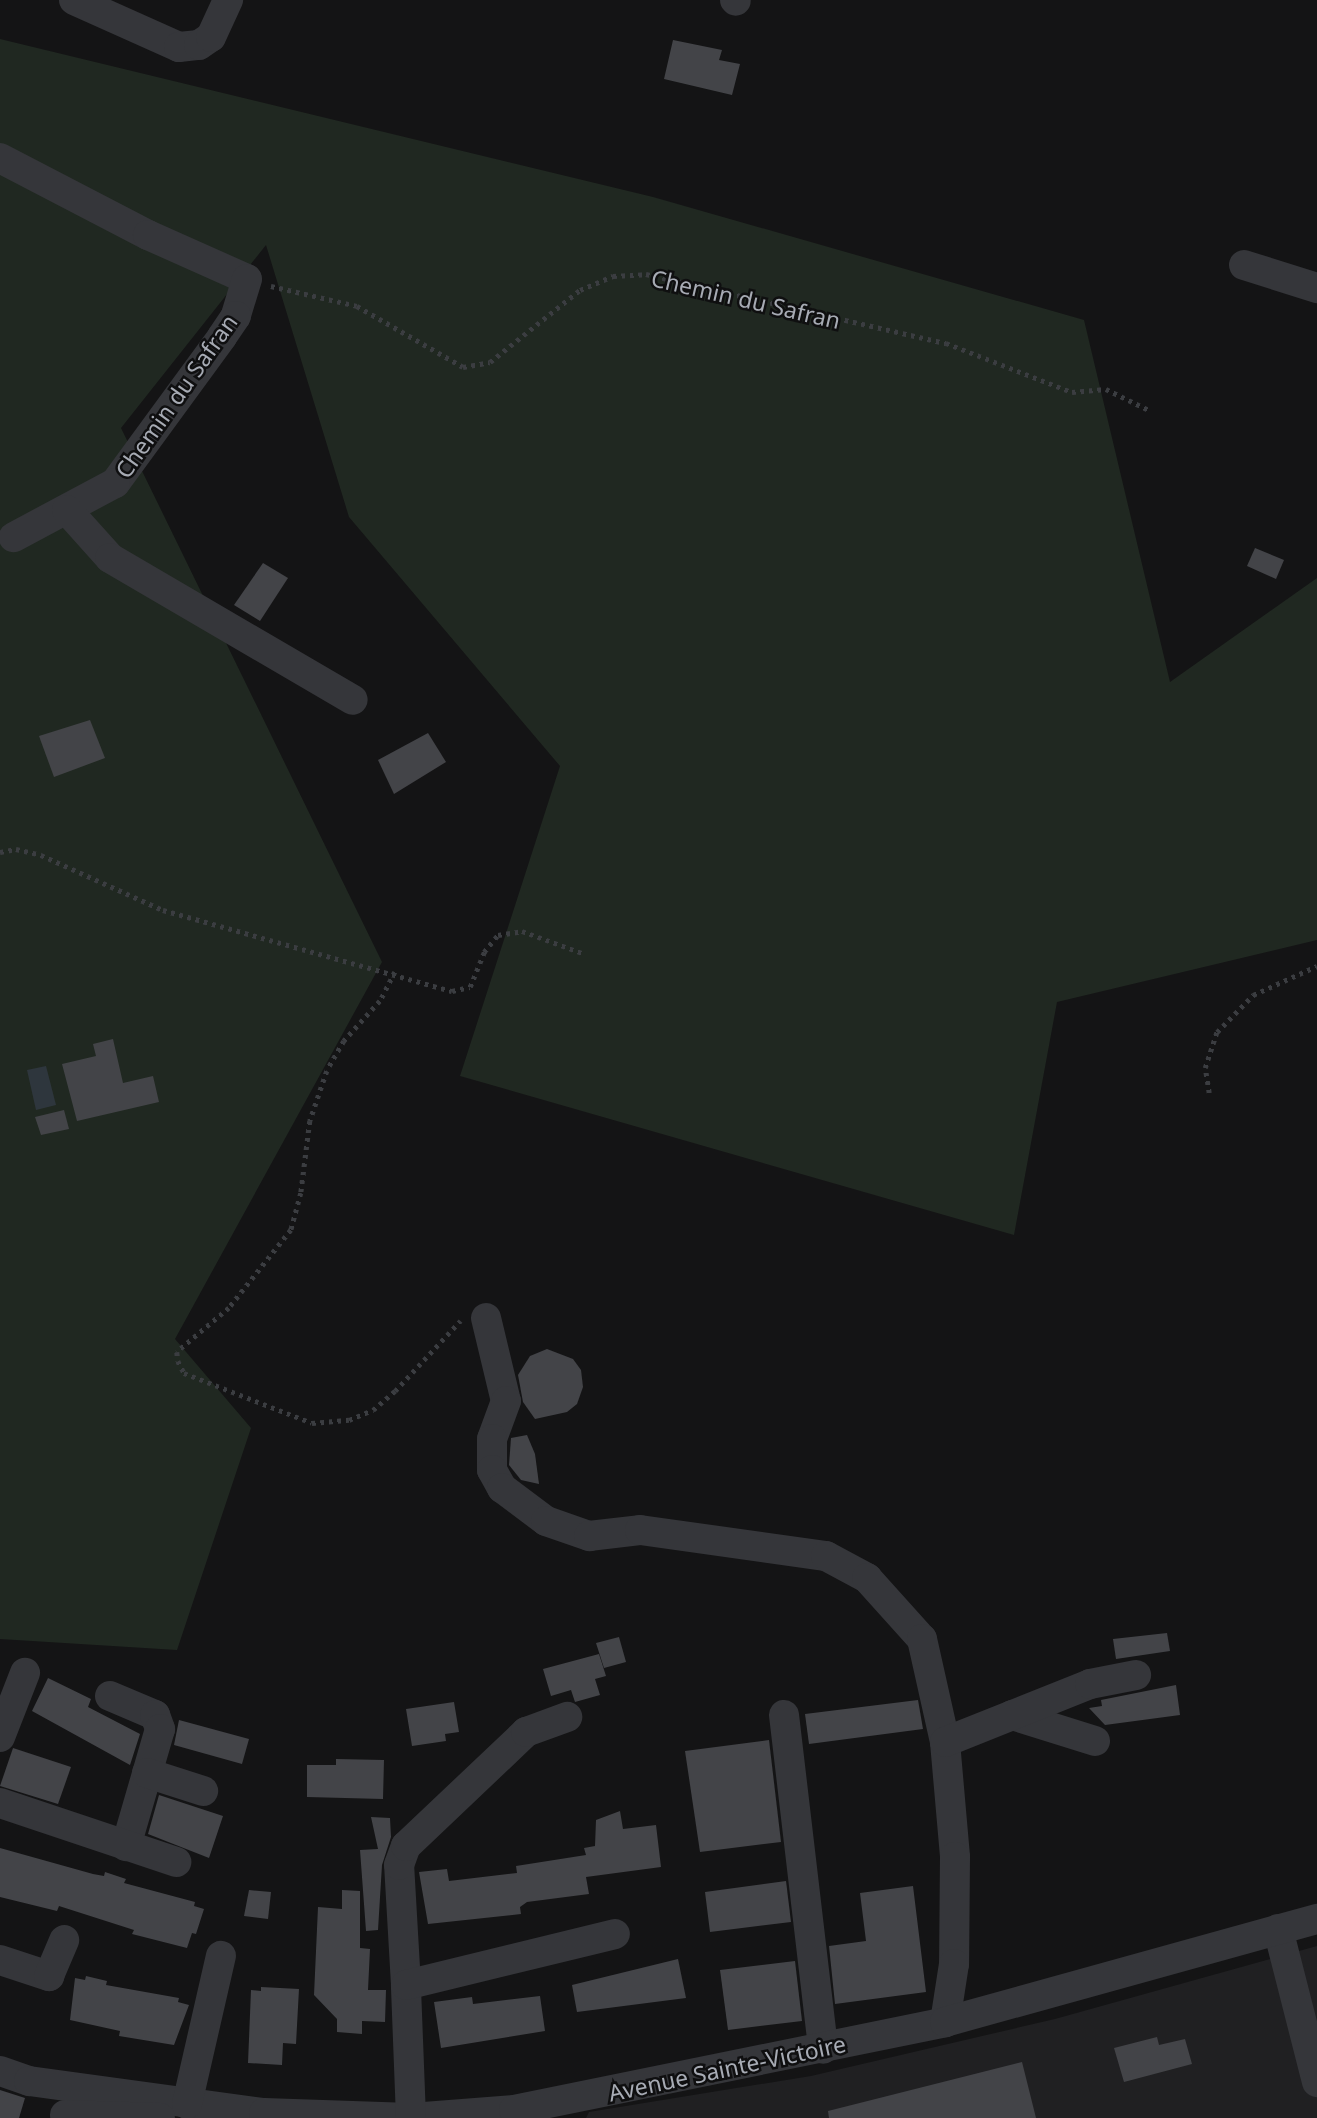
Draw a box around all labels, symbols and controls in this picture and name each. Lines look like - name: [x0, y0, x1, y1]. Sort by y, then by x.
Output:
- street label: Chemin du Safran: [649, 264, 843, 334]
- street label: Chemin du Safran: [109, 309, 243, 483]
- street label: Avenue Sainte-Victoire: [606, 2029, 848, 2107]

